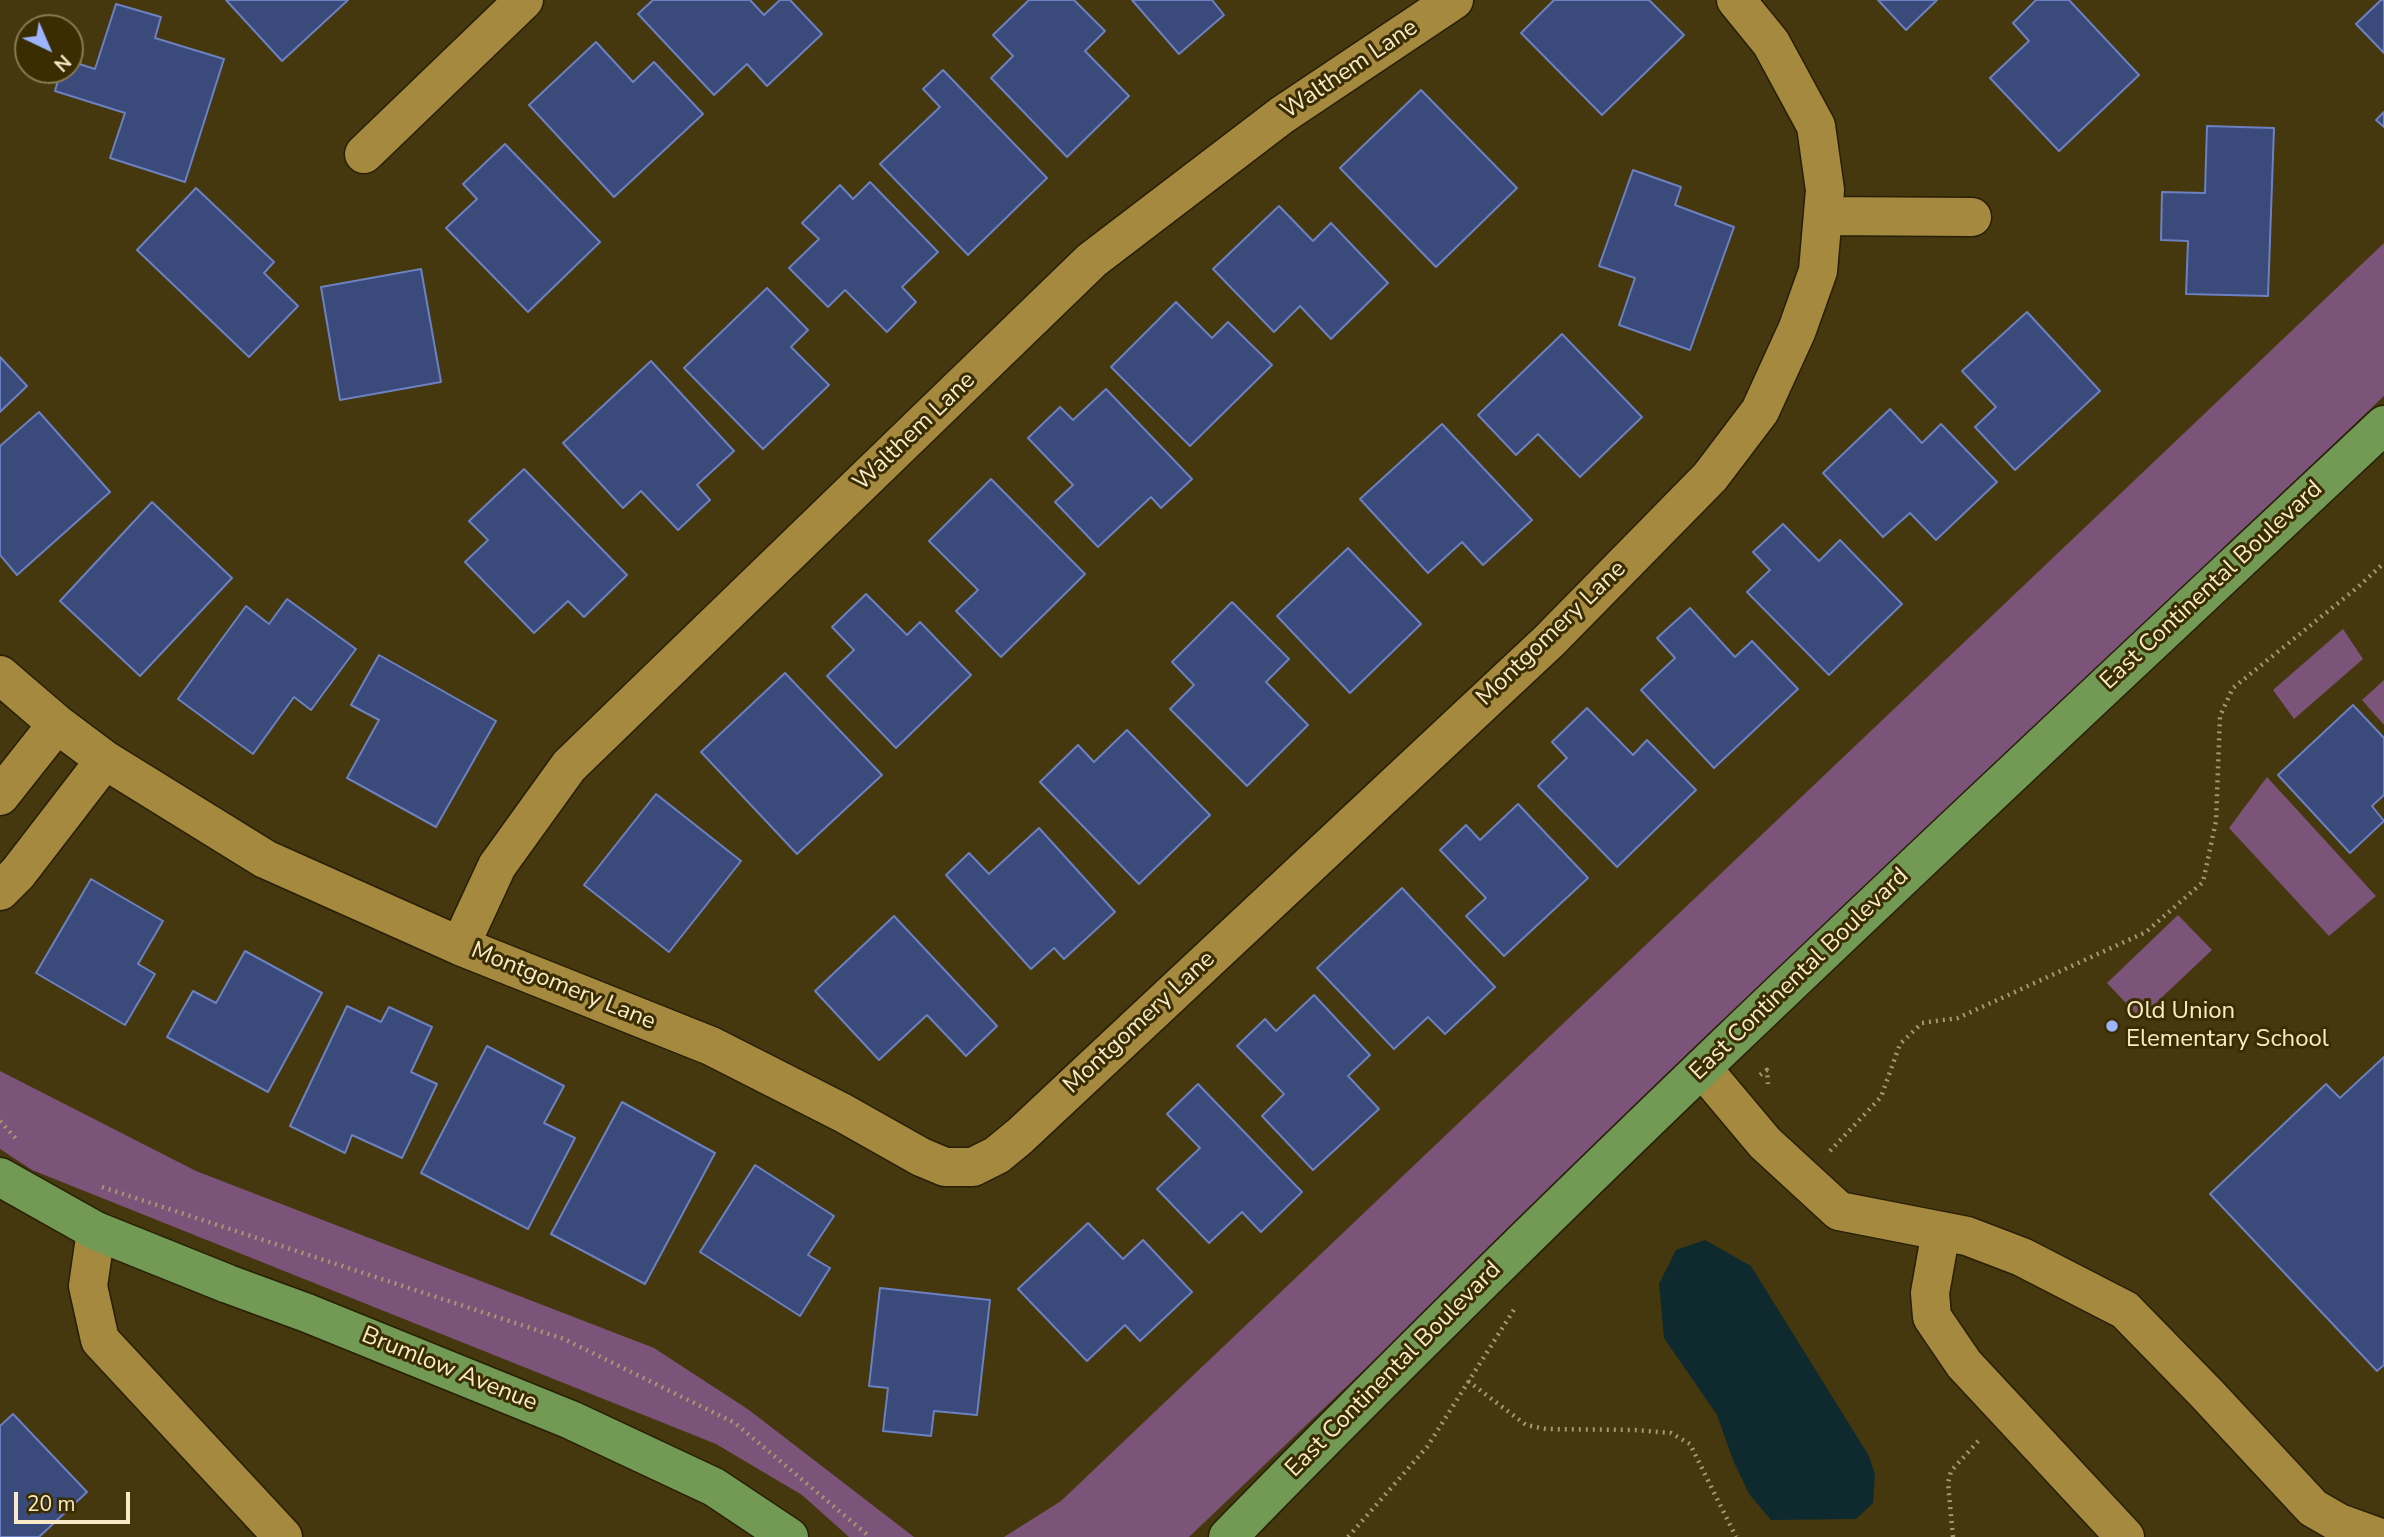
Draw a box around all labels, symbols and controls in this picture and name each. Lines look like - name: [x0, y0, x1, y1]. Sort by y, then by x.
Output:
- north arrow: [14, 14, 84, 84]
- street label: Walthem Lane: [1276, 14, 1424, 126]
- text: N: [48, 48, 76, 77]
- street label: Walthem Lane: [848, 367, 982, 497]
- street label: East Continental Boulevard: [2095, 476, 2329, 696]
- street label: Montgomery Lane: [1471, 555, 1633, 713]
- street label: East Continental Boulevard: [1685, 863, 1915, 1087]
- street label: Montgomery Lane: [467, 937, 659, 1037]
- street label: Montgomery Lane: [1058, 945, 1222, 1101]
- place label: Old Union Elementary School: [2126, 998, 2329, 1054]
- marker: Old Union Elementary School: [2104, 1018, 2120, 1034]
- street label: East Continental Boulevard: [1280, 1256, 1508, 1484]
- street label: Brumlow Avenue: [357, 1322, 541, 1418]
- scale bar: [18, 1478, 133, 1522]
- text: 20 m: [27, 1490, 76, 1518]

